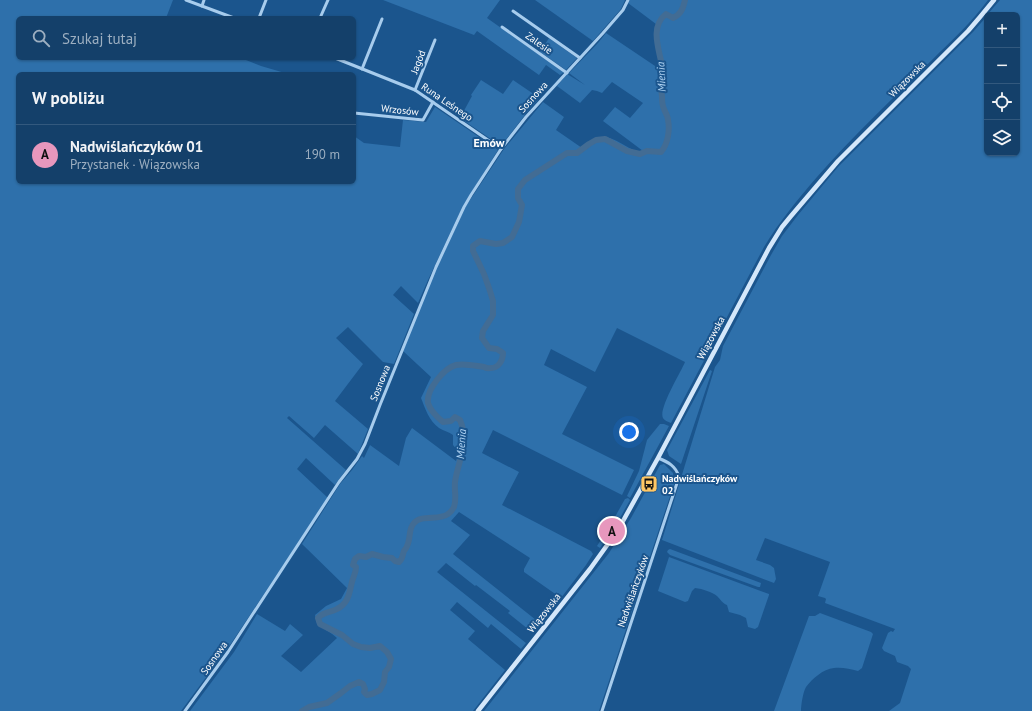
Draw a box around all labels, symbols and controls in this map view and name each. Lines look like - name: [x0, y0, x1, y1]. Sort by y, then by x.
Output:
- map controls: [984, 12, 1020, 156]
- button: +: [984, 12, 1020, 48]
- search box: [16, 16, 356, 60]
- icon: search: [30, 27, 52, 49]
- text: Szukaj tutaj: [62, 29, 137, 48]
- street label: Zalesie: [523, 29, 555, 57]
- street label: Jagód: [407, 48, 428, 76]
- button: −: [984, 48, 1020, 84]
- street label: Wiązowska: [886, 58, 928, 100]
- water label: Mienia: [653, 61, 669, 92]
- street label: Sosnowa: [515, 79, 551, 115]
- street label: Runa Leśnego: [419, 80, 475, 124]
- button: locate: [984, 84, 1020, 120]
- text: W pobliżu: [32, 87, 104, 109]
- street label: Wrzosów: [381, 102, 420, 119]
- button: layers: [984, 120, 1020, 156]
- district label: Emów: [474, 135, 505, 150]
- text: Nadwiślańczyków 01: [70, 137, 203, 156]
- text: A: [41, 146, 49, 163]
- text: 190 m: [305, 146, 340, 163]
- text: Przystanek · Wiązowska: [70, 156, 200, 173]
- street label: Wiązowska: [694, 314, 728, 362]
- street label: Sosnowa: [367, 363, 393, 403]
- your location: [619, 422, 639, 442]
- water label: Mienia: [453, 428, 469, 460]
- place label: Nadwiślańczyków 02: [662, 472, 738, 497]
- bus stop icon: Nadwiślańczyków 02: [639, 474, 659, 494]
- pin: A: [599, 516, 625, 546]
- street label: Nadwiślańczyków: [615, 553, 652, 629]
- street label: Wiązowska: [524, 591, 564, 635]
- street label: Sosnowa: [198, 639, 230, 677]

